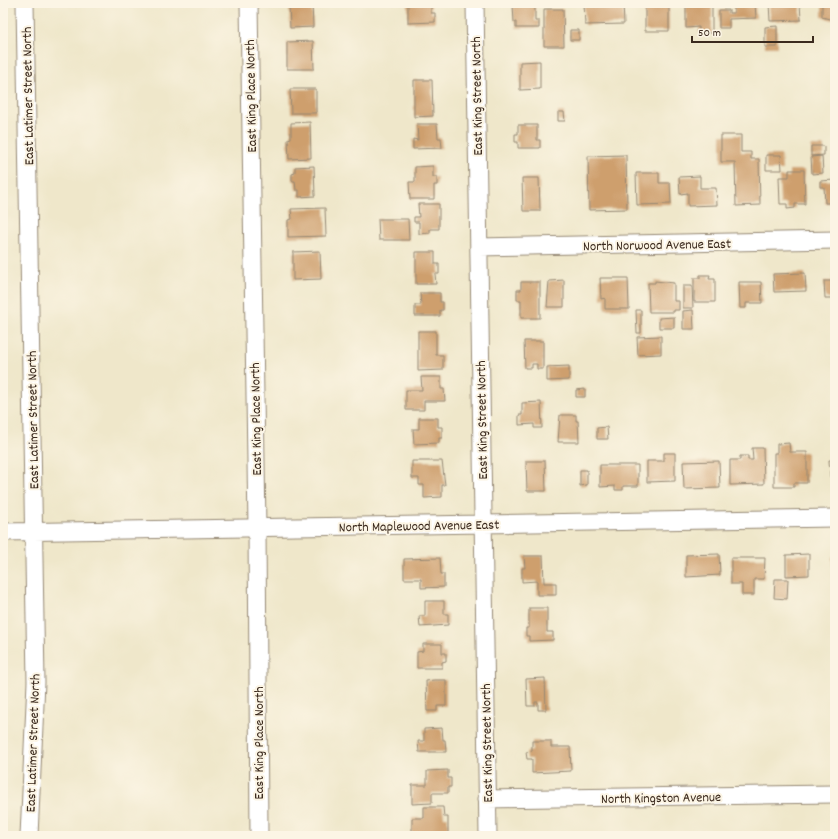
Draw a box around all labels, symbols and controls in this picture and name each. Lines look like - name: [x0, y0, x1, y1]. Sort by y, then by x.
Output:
- scale bar: [692, 18, 813, 44]
- text: 50 m: [698, 25, 721, 42]
- street label: East Latimer Street North: [18, 27, 40, 165]
- street label: East King Street North: [467, 36, 489, 156]
- street label: East King Place North: [241, 39, 263, 153]
- street label: North Norwood Avenue East: [583, 235, 731, 257]
- street label: East Latimer Street North: [23, 351, 45, 489]
- street label: East King Street North: [472, 360, 494, 480]
- street label: East King Place North: [246, 362, 268, 476]
- street label: North Maplewood Avenue East: [339, 516, 499, 538]
- street label: East Latimer Street North: [22, 673, 46, 813]
- street label: East King Street North: [477, 683, 499, 803]
- street label: East King Place North: [250, 686, 270, 800]
- street label: North Kingston Avenue: [601, 788, 721, 810]

